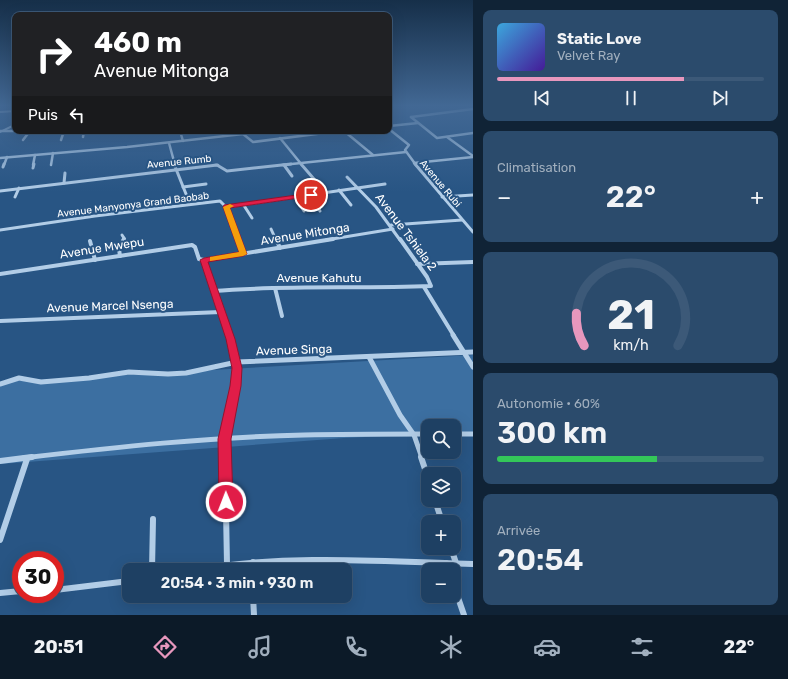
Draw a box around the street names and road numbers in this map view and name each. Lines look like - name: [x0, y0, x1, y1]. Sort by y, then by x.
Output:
- street label: Avenue Rumb: [146, 153, 212, 171]
- street label: Avenue Rubi: [417, 157, 464, 210]
- street label: Avenue Manyonya Grand Baobab: [56, 190, 210, 220]
- street label: Avenue Tshiela 2: [372, 191, 440, 273]
- street label: Avenue Mitonga: [259, 220, 351, 248]
- street label: Avenue Mwepu: [59, 234, 145, 262]
- street label: Avenue Kahutu: [276, 271, 362, 285]
- street label: Avenue Marcel Nsenga: [46, 297, 174, 315]
- street label: Avenue Singa: [256, 342, 332, 358]

